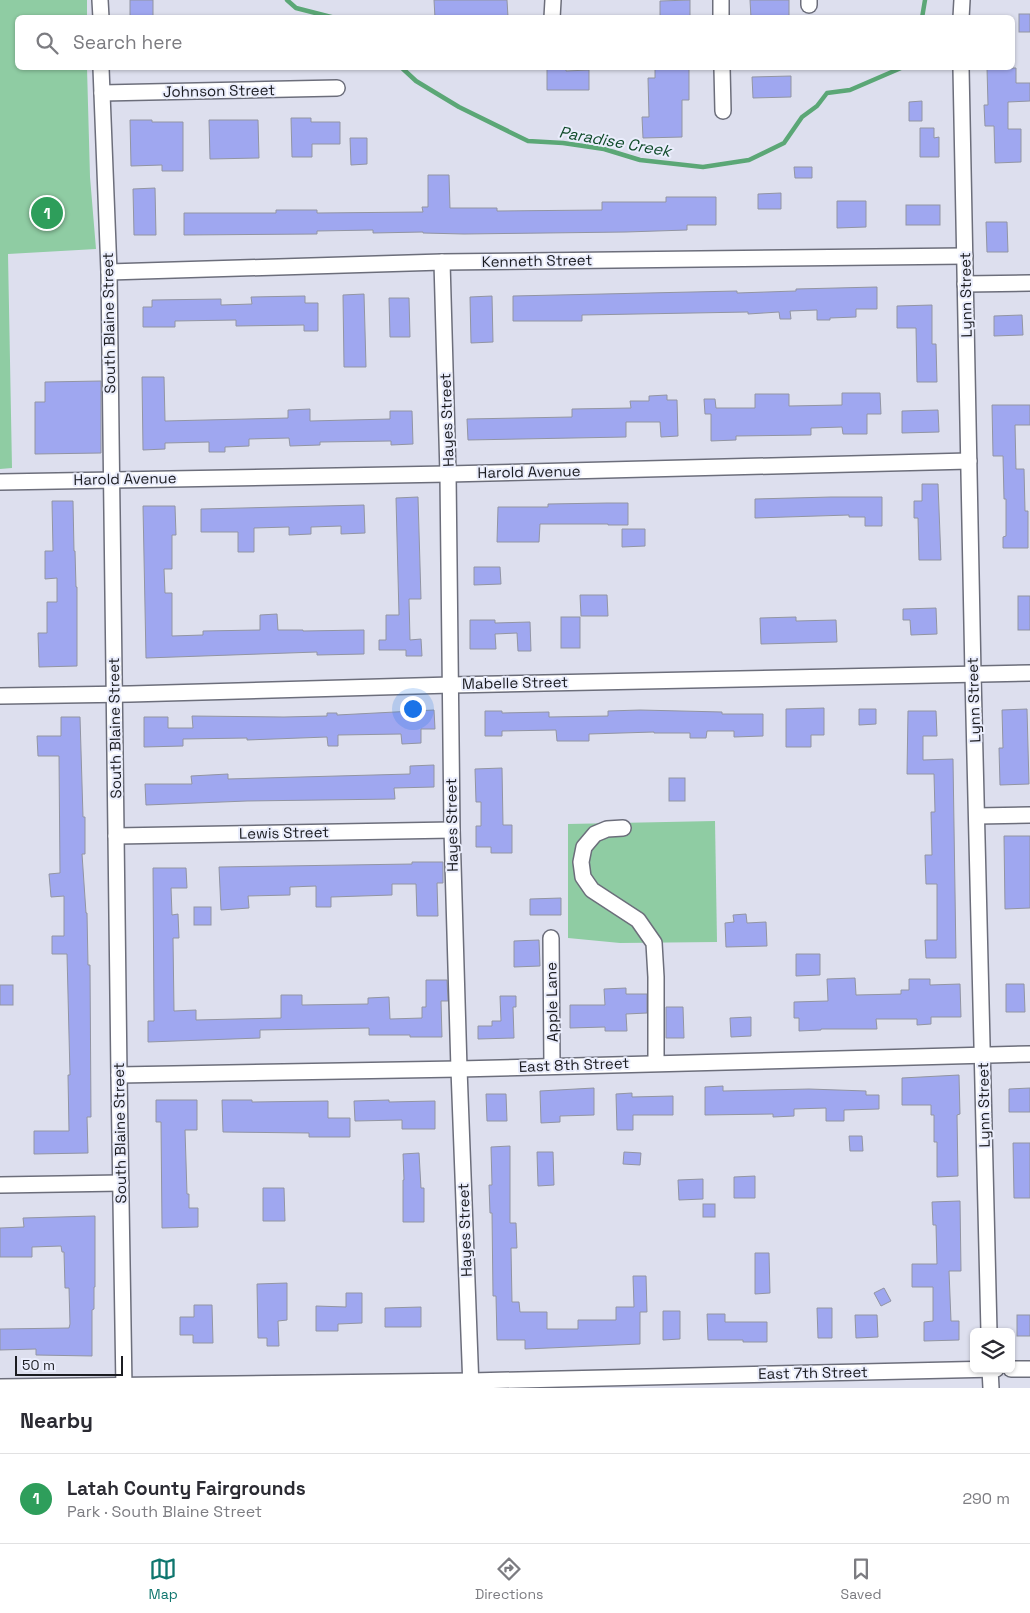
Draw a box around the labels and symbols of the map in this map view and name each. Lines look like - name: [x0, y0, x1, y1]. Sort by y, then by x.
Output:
- street label: Johnson Street: [163, 80, 275, 101]
- water label: Paradise Creek: [557, 121, 675, 162]
- pin: 1: [31, 194, 63, 232]
- street label: Kenneth Street: [482, 250, 592, 271]
- street label: South Blaine Street: [98, 252, 119, 394]
- street label: Lynn Street: [955, 252, 976, 338]
- street label: Hayes Street: [435, 373, 458, 467]
- street label: Harold Avenue: [477, 461, 581, 482]
- street label: Harold Avenue: [73, 468, 177, 489]
- street label: South Blaine Street: [104, 657, 125, 799]
- street label: Lynn Street: [963, 657, 984, 743]
- street label: Mabelle Street: [462, 672, 568, 693]
- your location: [400, 696, 426, 722]
- street label: Hayes Street: [441, 778, 462, 872]
- street label: Lewis Street: [239, 822, 329, 843]
- street label: Apple Lane: [541, 962, 562, 1042]
- street label: East 8th Street: [518, 1053, 630, 1076]
- street label: South Blaine Street: [109, 1062, 130, 1204]
- street label: Lynn Street: [973, 1062, 994, 1148]
- street label: Hayes Street: [453, 1183, 476, 1277]
- scale bar: [15, 1353, 122, 1376]
- street label: East 7th Street: [758, 1362, 868, 1383]

